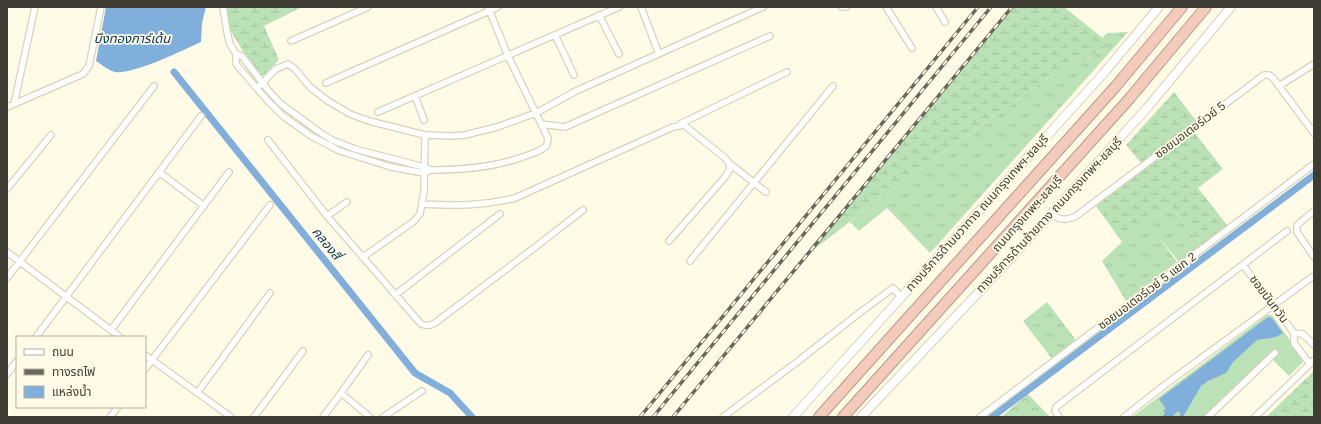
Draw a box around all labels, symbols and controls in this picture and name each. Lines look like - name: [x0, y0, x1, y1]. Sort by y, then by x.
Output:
- water label: บึงทองการ์เด้น: [94, 31, 171, 46]
- street label: ซอยมอเตอร์เวย์ 5: [1152, 99, 1228, 161]
- street label: ทางบริการด้านขวาทาง ถนนกรุงเทพฯ-ชลบุรี: [903, 132, 1051, 294]
- street label: ทางบริการด้านซ้ายทาง ถนนกรุงเทพฯ-ชลบุรี: [973, 134, 1125, 296]
- street label: ถนนกรุงเทพฯ-ชลบุรี: [989, 173, 1065, 255]
- water label: คลองสี่: [309, 223, 348, 265]
- street label: ซอยมอเตอร์เวย์ 5 แยก 2: [1095, 249, 1199, 332]
- street label: ซอยนันทวัน: [1247, 272, 1291, 326]
- legend: [16, 336, 146, 408]
- text: ถนน: [52, 345, 74, 359]
- text: ทางรถไฟ: [52, 365, 95, 379]
- text: แหล่งน้ำ: [52, 383, 91, 399]

